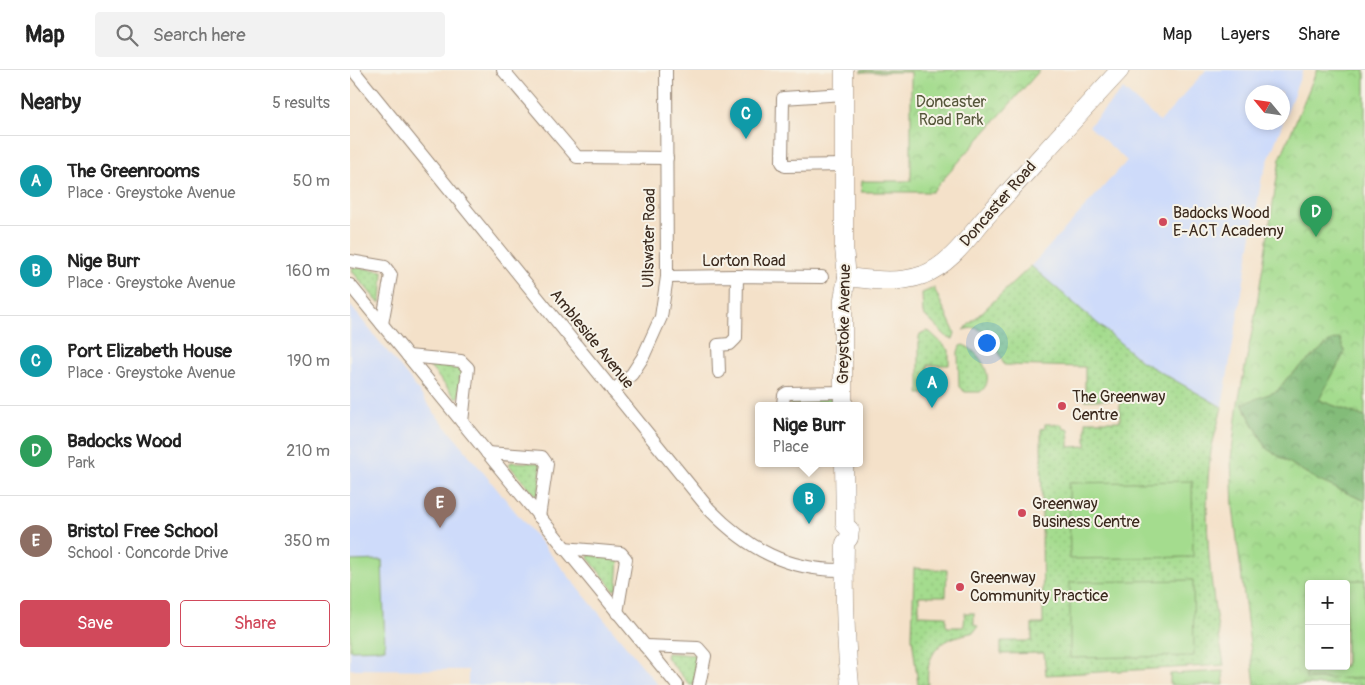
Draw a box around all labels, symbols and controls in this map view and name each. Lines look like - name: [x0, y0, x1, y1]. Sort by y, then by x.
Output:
- search box: [95, 12, 445, 57]
- text: Map: [25, 20, 65, 49]
- icon: search: [113, 21, 141, 49]
- text: Search here: [153, 23, 246, 47]
- text: Map: [1163, 23, 1192, 46]
- text: Layers: [1220, 23, 1270, 46]
- text: Share: [1298, 23, 1340, 46]
- north arrow: [1245, 85, 1290, 130]
- text: Nearby: [20, 89, 81, 116]
- park label: Doncaster Road Park: [916, 92, 986, 130]
- text: 5 results: [272, 93, 330, 113]
- pin: C: [730, 98, 762, 139]
- street label: Doncaster Road: [955, 157, 1041, 251]
- text: The Greenrooms: [67, 159, 199, 183]
- text: A: [31, 171, 41, 191]
- text: 50 m: [293, 171, 330, 191]
- text: Place · Greystoke Avenue: [67, 183, 235, 203]
- street label: Ullswater Road: [638, 188, 660, 288]
- pin: D: [1300, 196, 1332, 237]
- place label: Badocks Wood E-ACT Academy: [1173, 203, 1284, 241]
- marker: Badocks Wood E-ACT Academy: [1157, 216, 1169, 228]
- text: Nige Burr: [67, 249, 140, 273]
- street label: Lorton Road: [702, 251, 786, 271]
- text: B: [31, 261, 41, 281]
- text: 160 m: [286, 261, 330, 281]
- street label: Greystoke Avenue: [833, 264, 855, 384]
- text: Place · Greystoke Avenue: [67, 273, 235, 293]
- street label: Ambleside Avenue: [546, 285, 638, 393]
- your location: [974, 330, 1000, 356]
- text: Port Elizabeth House: [67, 339, 232, 363]
- text: C: [31, 351, 41, 371]
- text: 190 m: [287, 351, 330, 371]
- text: Place · Greystoke Avenue: [67, 363, 235, 383]
- pin: A: [916, 367, 948, 408]
- place label: The Greenway Centre: [1072, 387, 1165, 425]
- marker: The Greenway Centre: [1056, 400, 1068, 412]
- popup: [755, 402, 863, 467]
- text: Nige Burr: [772, 413, 846, 437]
- text: Badocks Wood: [67, 429, 182, 453]
- text: Place: [772, 437, 809, 457]
- text: D: [31, 441, 41, 461]
- text: 210 m: [286, 441, 330, 461]
- text: Park: [67, 453, 95, 473]
- pin: B: [793, 483, 825, 524]
- pin: E: [424, 487, 456, 528]
- place label: Greenway Business Centre: [1032, 494, 1140, 532]
- marker: Greenway Business Centre: [1016, 507, 1028, 519]
- text: Bristol Free School: [67, 519, 218, 543]
- text: E: [32, 531, 40, 551]
- text: 350 m: [284, 531, 330, 551]
- text: School · Concorde Drive: [67, 543, 228, 563]
- place label: Greenway Community Practice: [970, 568, 1108, 606]
- map controls: [1305, 580, 1350, 670]
- button: +: [1305, 580, 1350, 625]
- marker: Greenway Community Practice: [954, 581, 966, 593]
- button: Save: [20, 600, 170, 647]
- button: Share: [180, 600, 330, 647]
- button: −: [1305, 625, 1350, 670]

